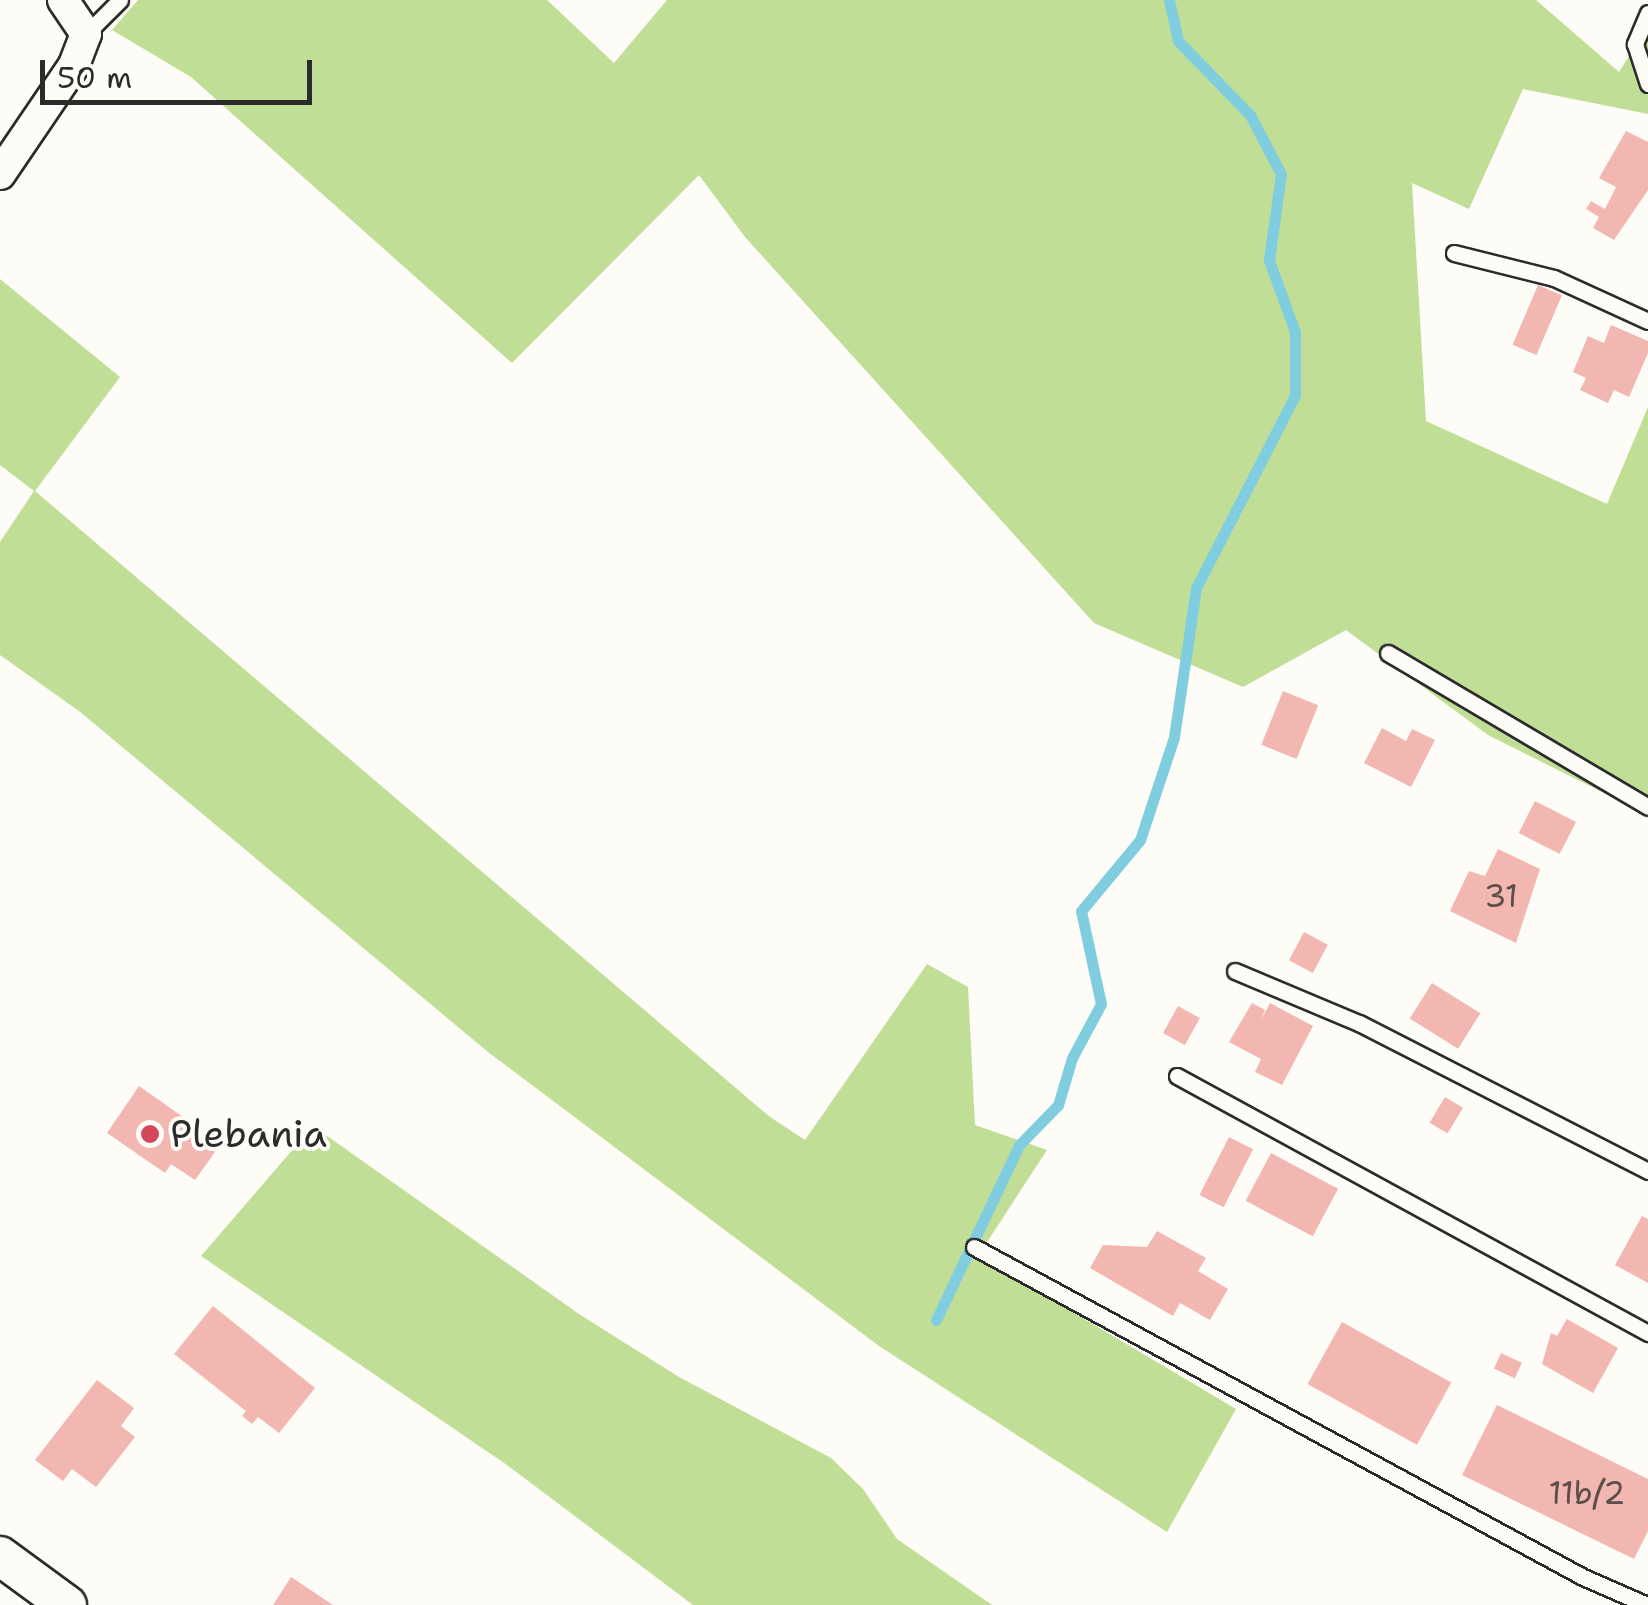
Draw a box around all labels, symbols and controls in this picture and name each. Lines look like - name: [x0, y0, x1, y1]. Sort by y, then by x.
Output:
- scale bar: [45, 40, 318, 102]
- text: 50 m: [57, 57, 132, 98]
- house number: 31: [1484, 877, 1518, 915]
- place label: Plebania: [170, 1111, 327, 1157]
- marker: Plebania: [139, 1123, 161, 1145]
- house number: 11b/2: [1549, 1474, 1625, 1512]

